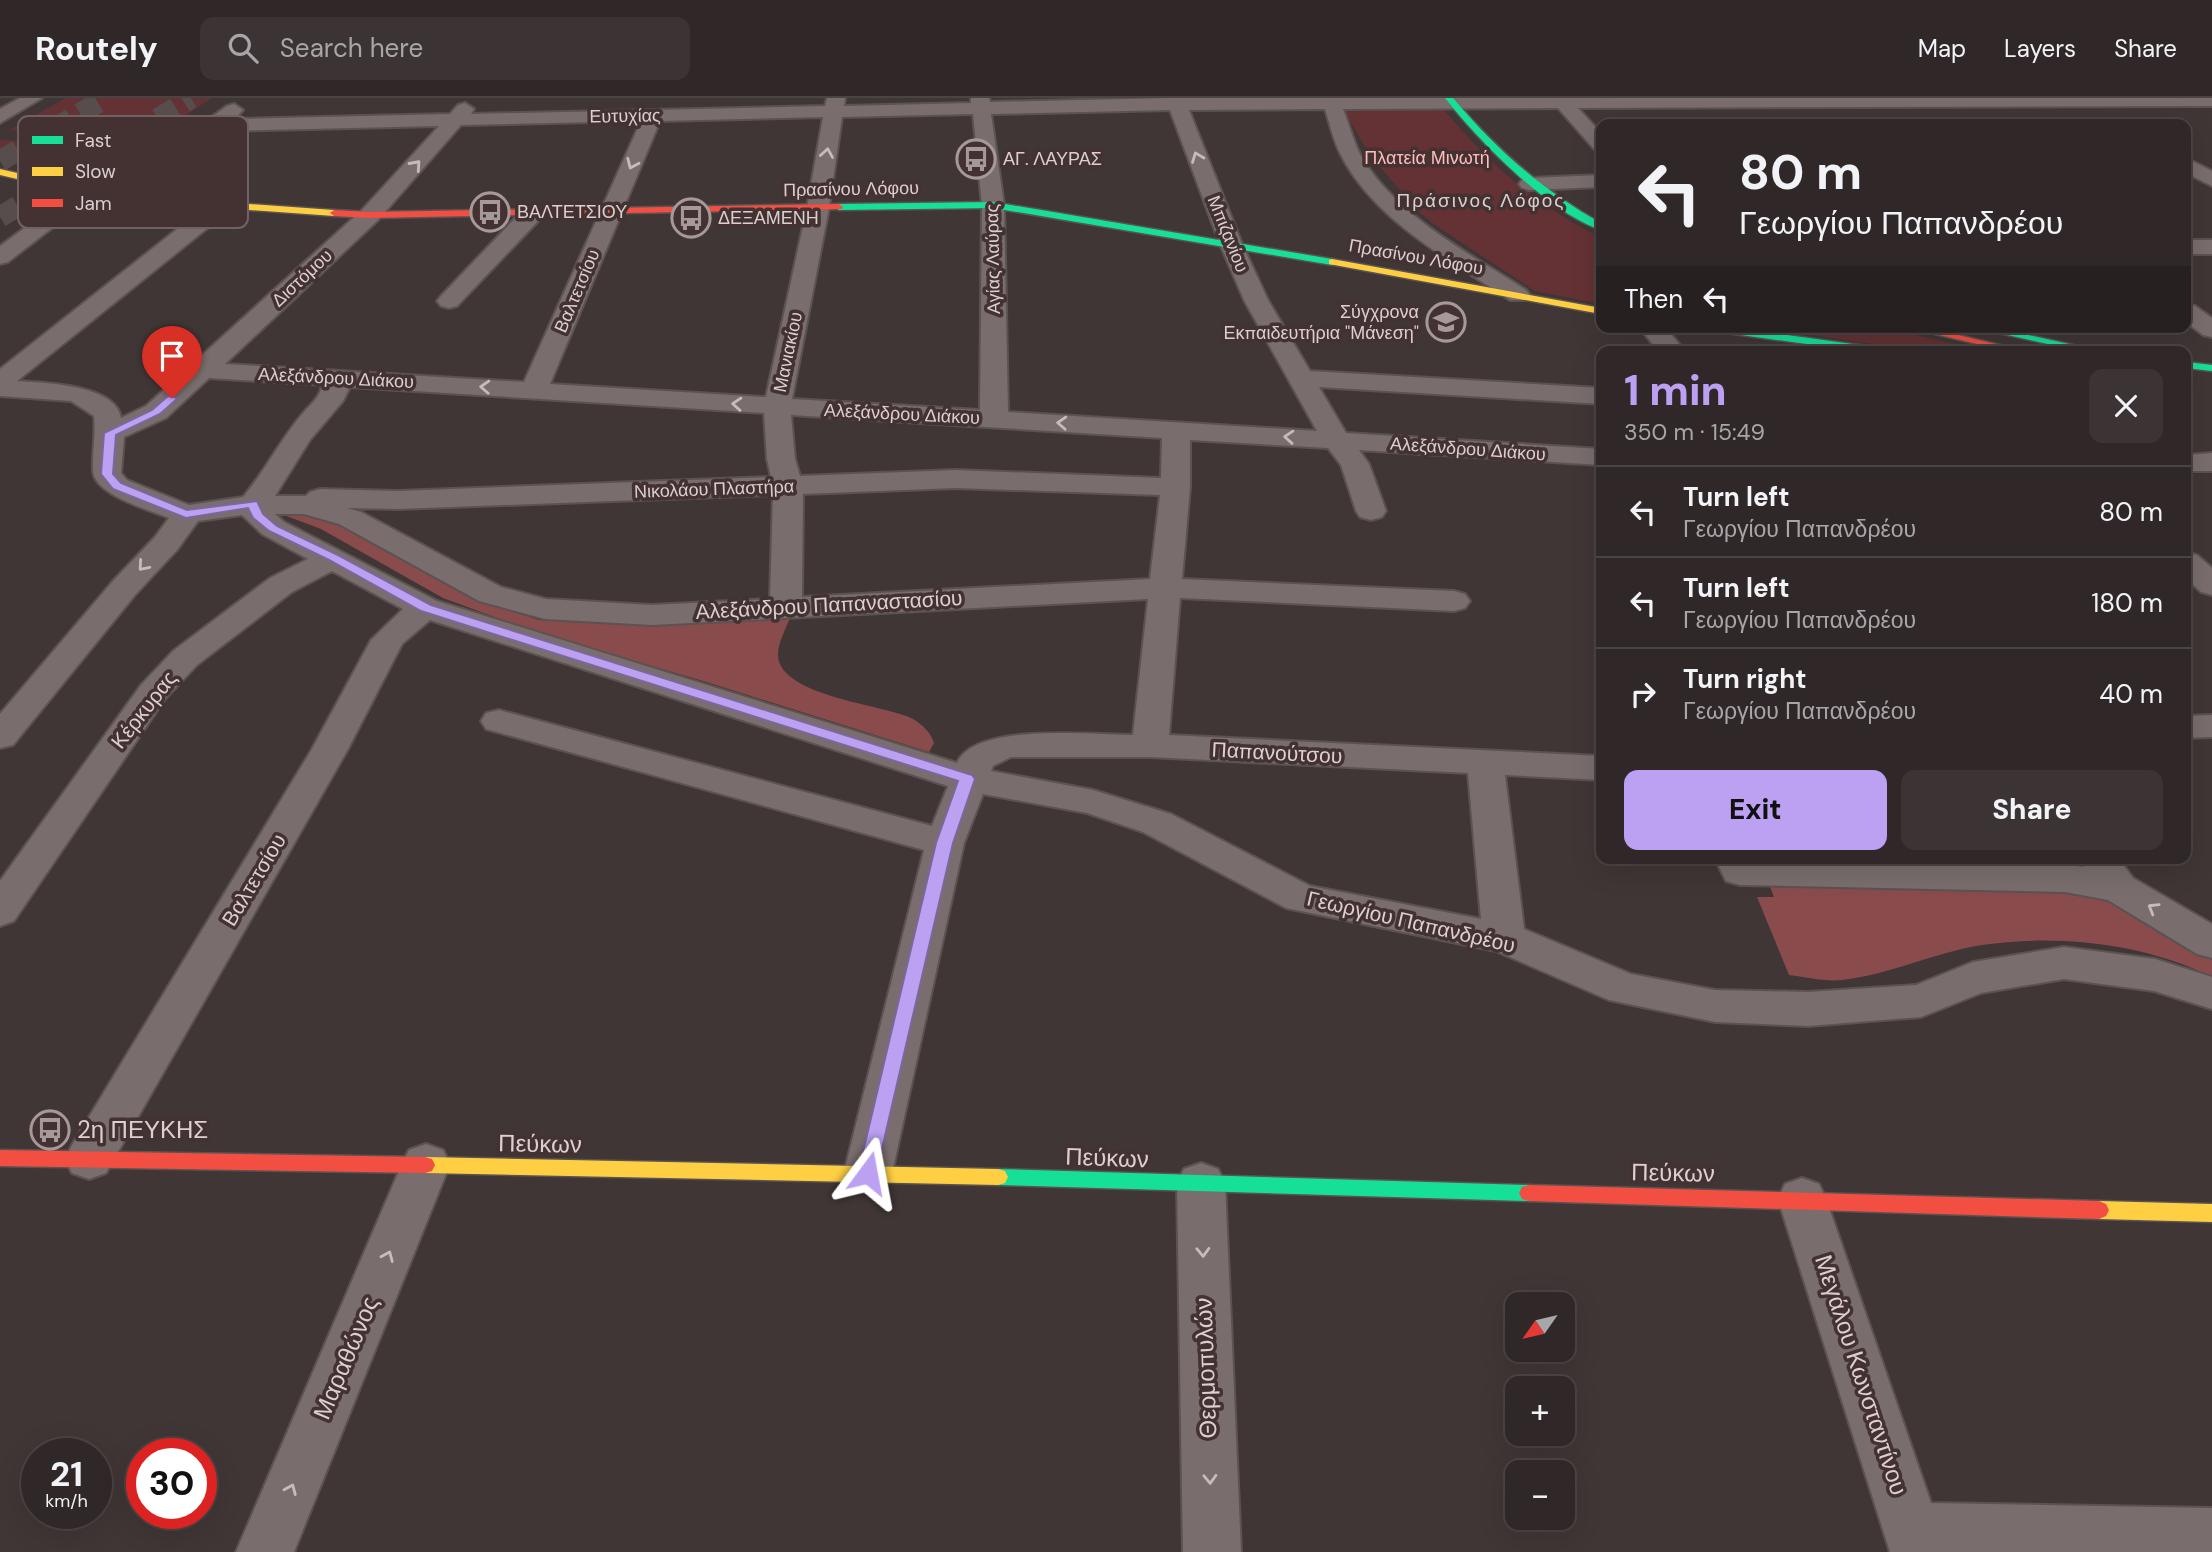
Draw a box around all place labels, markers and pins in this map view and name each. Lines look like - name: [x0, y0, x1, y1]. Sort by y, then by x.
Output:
- bus stop icon: ΑΓ. ΛΑΥΡΑΣ: [955, 138, 997, 180]
- place label: ΑΓ. ΛΑΥΡΑΣ: [1003, 147, 1102, 171]
- bus stop icon: ΒΑΛΤΕΤΣΙΟΥ: [469, 191, 511, 233]
- bus stop icon: ΔΕΞΑΜΕΝΗ: [670, 197, 712, 239]
- place label: ΒΑΛΤΕΤΣΙΟΥ: [517, 200, 627, 224]
- place label: ΔΕΞΑΜΕΝΗ: [718, 206, 819, 230]
- place label: Σύγχρονα Εκπαιδευτήρια "Μάνεση": [1223, 300, 1419, 345]
- school or university icon: Σύγχρονα Εκπαιδευτήρια "Μάνεση": [1425, 301, 1467, 343]
- pin: [142, 326, 202, 398]
- bus stop icon: 2η ΠΕΥΚΗΣ: [29, 1109, 71, 1151]
- place label: 2η ΠΕΥΚΗΣ: [77, 1114, 208, 1145]

